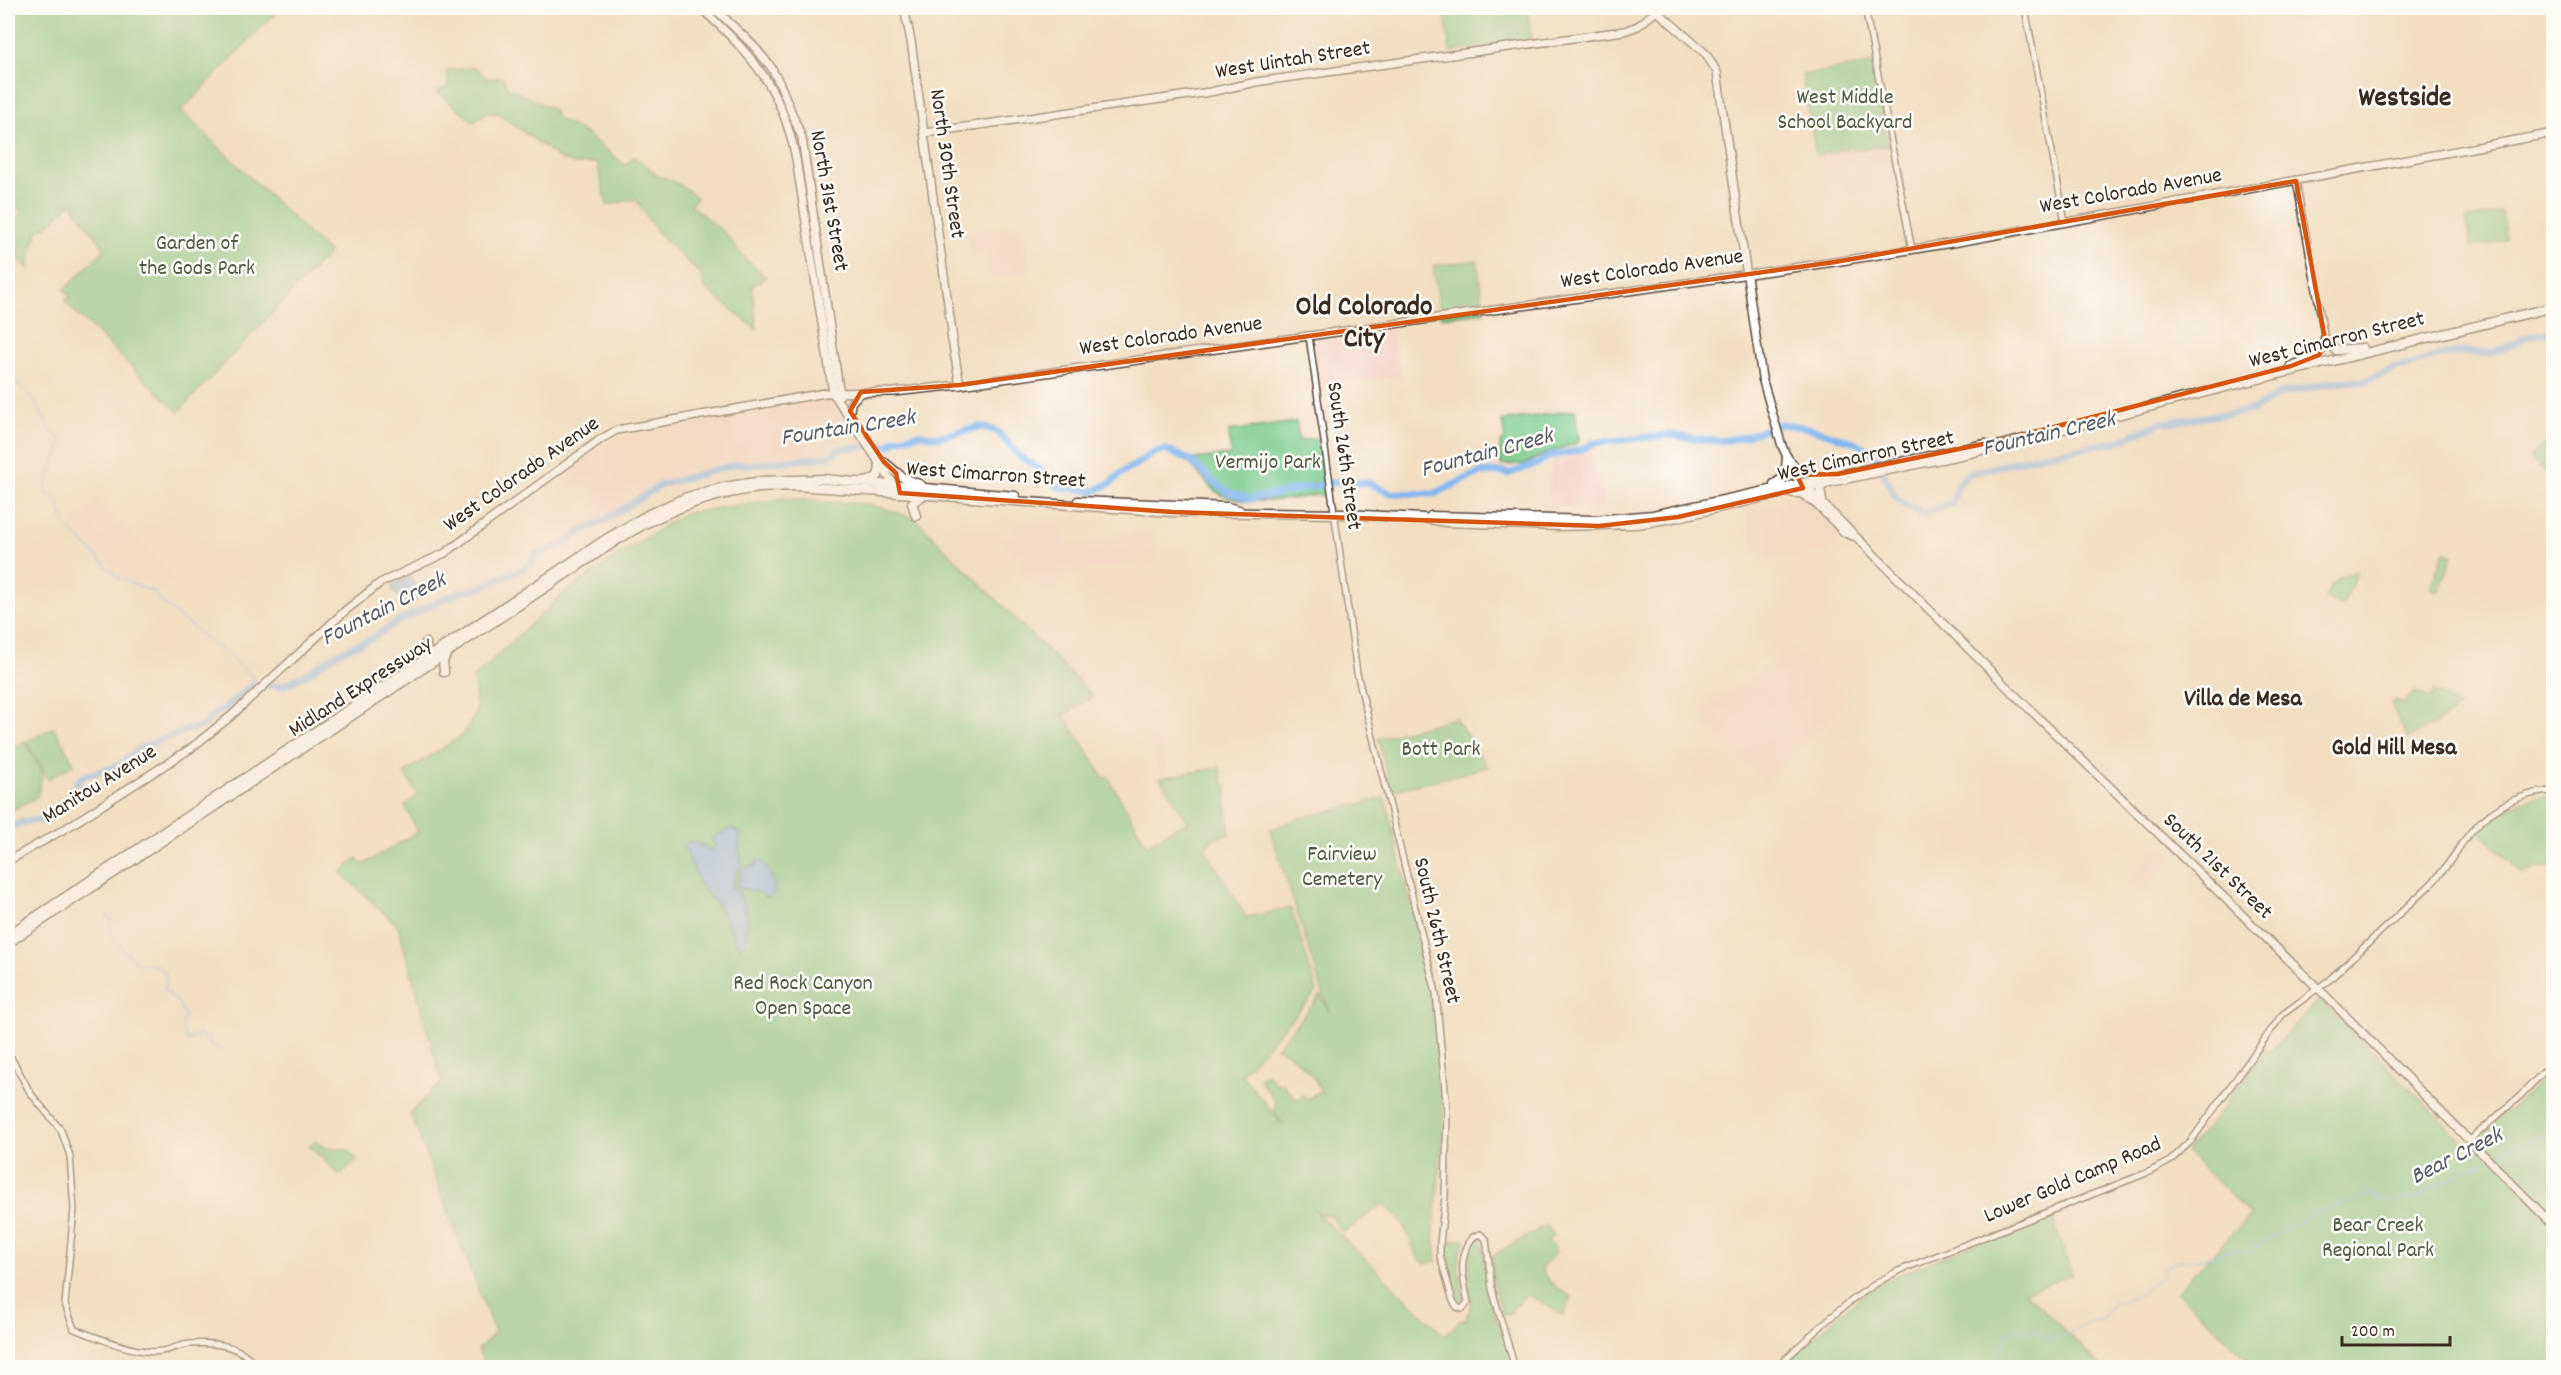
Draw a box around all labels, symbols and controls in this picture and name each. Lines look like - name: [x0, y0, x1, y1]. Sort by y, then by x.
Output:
- street label: West Uintah Street: [1213, 33, 1373, 89]
- district label: Westside: [2359, 80, 2451, 120]
- park label: West Middle School Backyard: [1778, 83, 1912, 139]
- street label: North 30th Street: [920, 87, 972, 241]
- street label: North 31st Street: [800, 128, 856, 274]
- street label: West Colorado Avenue: [2038, 161, 2224, 223]
- park label: Garden of the Gods Park: [139, 229, 255, 285]
- street label: West Colorado Avenue: [1559, 242, 1745, 298]
- district label: Old Colorado City: [1296, 289, 1432, 361]
- street label: West Cimarron Street: [2246, 304, 2428, 378]
- street label: West Colorado Avenue: [1078, 309, 1264, 365]
- street label: South 26th Street: [1317, 380, 1369, 532]
- water label: Fountain Creek: [778, 401, 920, 456]
- water label: Fountain Creek: [1979, 403, 2121, 467]
- street label: West Colorado Avenue: [438, 409, 606, 541]
- water label: Fountain Creek: [1417, 419, 1559, 488]
- street label: West Cimarron Street: [1775, 423, 1957, 491]
- park label: Vermijo Park: [1215, 448, 1321, 479]
- street label: West Cimarron Street: [905, 454, 1087, 498]
- water label: Fountain Creek: [316, 563, 454, 656]
- street label: Midland Expressway: [283, 629, 440, 746]
- district label: Villa de Mesa: [2184, 683, 2302, 717]
- district label: Gold Hill Mesa: [2332, 732, 2457, 766]
- park label: Bott Park: [1402, 735, 1480, 766]
- street label: Manitou Avenue: [37, 737, 163, 833]
- street label: South 21st Street: [2155, 806, 2279, 928]
- park label: Fairview Cemetery: [1302, 840, 1383, 896]
- street label: South 26th Street: [1404, 855, 1468, 1007]
- park label: Red Rock Canyon Open Space: [733, 969, 873, 1025]
- water label: Bear Creek: [2405, 1118, 2511, 1195]
- street label: Lower Gold Camp Road: [1980, 1130, 2166, 1232]
- park label: Bear Creek Regional Park: [2322, 1211, 2434, 1267]
- scale bar: [2342, 1309, 2450, 1347]
- text: 200 m: [2351, 1320, 2395, 1345]

